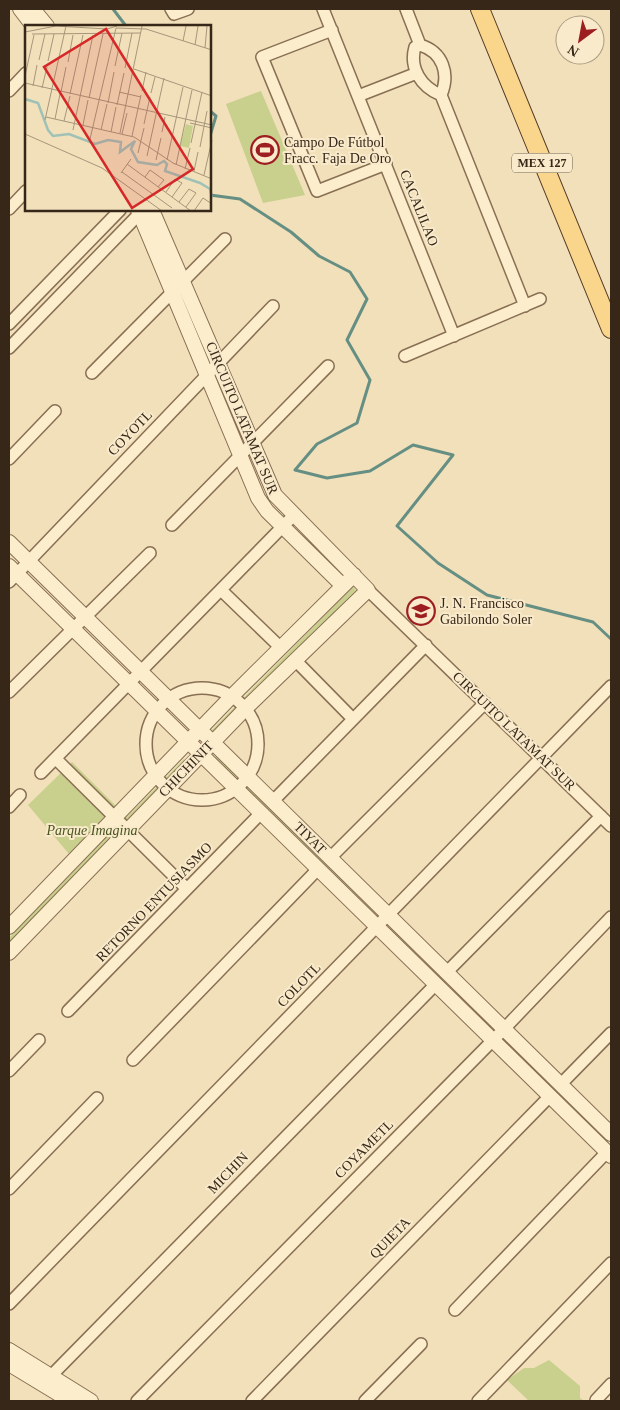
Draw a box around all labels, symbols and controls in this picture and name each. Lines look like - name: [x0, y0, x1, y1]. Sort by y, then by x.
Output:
- north arrow: [555, 15, 605, 65]
- inset map: [25, 25, 211, 211]
- text: N: [565, 42, 582, 60]
- sports icon: Campo De Fútbol Fracc. Faja De Oro: [250, 135, 280, 165]
- place label: Campo De Fútbol Fracc. Faja De Oro: [284, 135, 391, 166]
- road number: MEX 127: [512, 154, 572, 172]
- street label: CACALILAO: [397, 168, 441, 248]
- street label: CIRCUITO LATAMAT SUR: [203, 340, 281, 497]
- street label: COYOTL: [105, 407, 155, 459]
- school or university icon: J. N. Francisco Gabilondo Soler: [406, 596, 436, 626]
- place label: J. N. Francisco Gabilondo Soler: [440, 596, 532, 627]
- street label: CIRCUITO LATAMAT SUR: [450, 669, 579, 794]
- street label: CHICHINIT: [156, 738, 217, 800]
- street label: TIYAT: [291, 819, 329, 857]
- park label: Parque Imagina: [46, 823, 137, 838]
- street label: RETORNO ENTUSIASMO: [93, 839, 215, 965]
- street label: COLOTL: [274, 960, 324, 1010]
- street label: COYAMETL: [332, 1117, 396, 1181]
- street label: MICHIN: [205, 1149, 251, 1197]
- street label: QUIETA: [367, 1214, 414, 1262]

